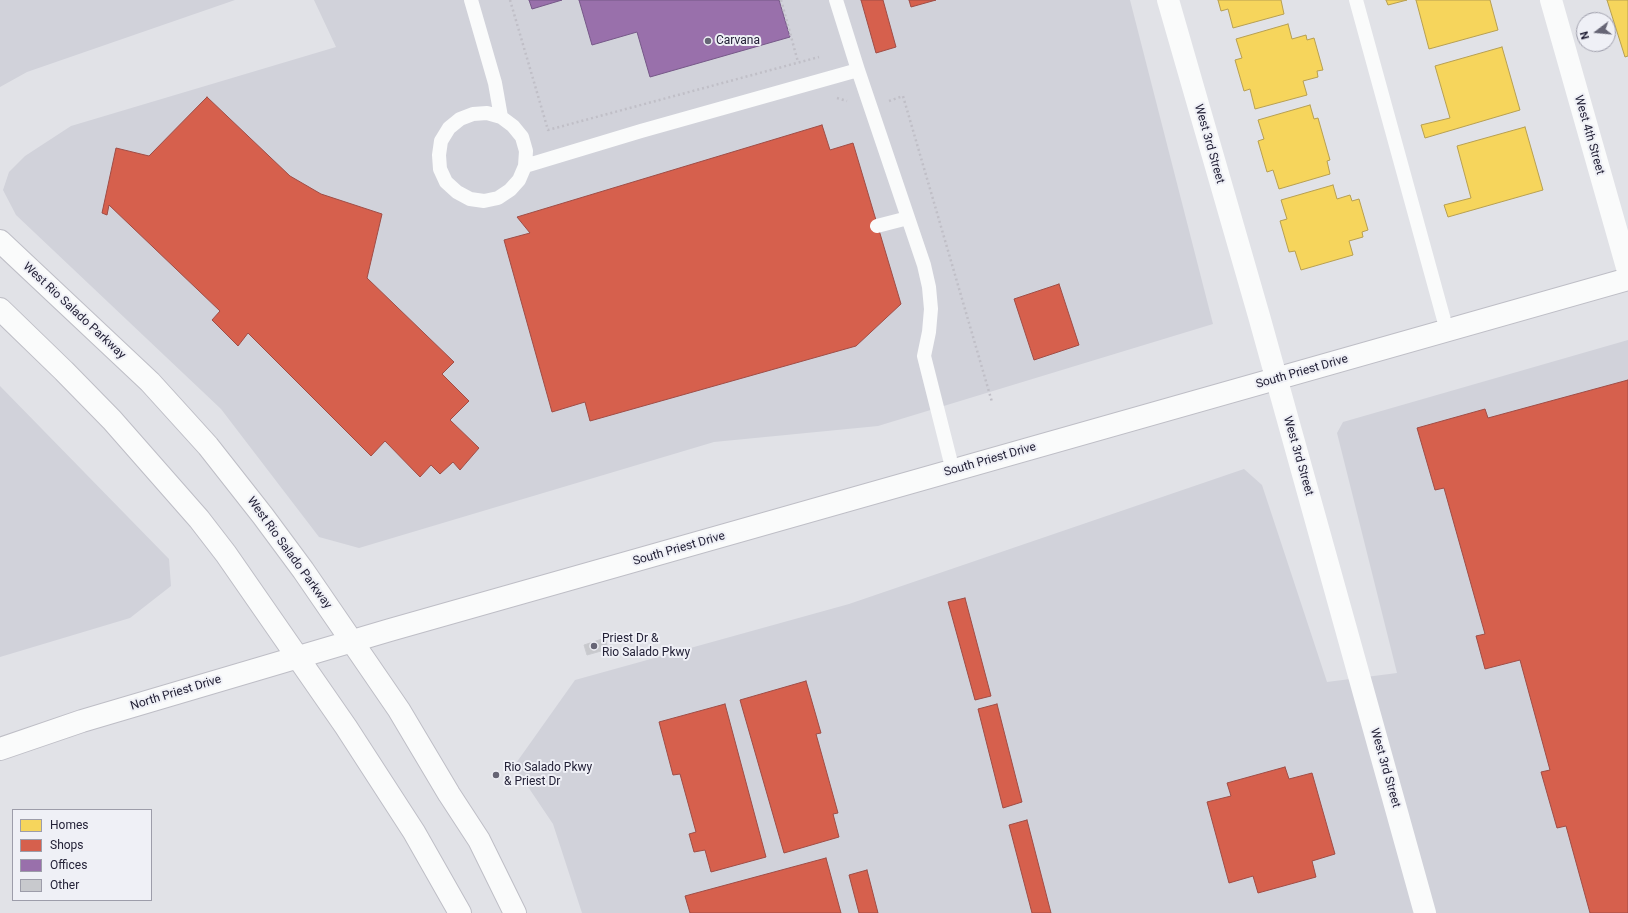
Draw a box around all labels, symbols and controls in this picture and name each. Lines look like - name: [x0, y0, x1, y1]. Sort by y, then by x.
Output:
- north arrow: [1576, 12, 1616, 52]
- text: N: [1578, 30, 1592, 41]
- place label: Carvana: [716, 34, 760, 48]
- marker: Carvana: [703, 36, 713, 46]
- street label: West 4th Street: [1571, 94, 1607, 176]
- street label: West 3rd Street: [1191, 103, 1227, 185]
- street label: West Rio Salado Parkway: [20, 260, 128, 362]
- street label: South Priest Drive: [1254, 352, 1350, 392]
- street label: West 3rd Street: [1280, 415, 1316, 497]
- street label: South Priest Drive: [942, 440, 1038, 480]
- street label: West Rio Salado Parkway: [243, 494, 335, 612]
- street label: South Priest Drive: [631, 529, 727, 569]
- place label: Priest Dr & Rio Salado Pkwy: [602, 632, 690, 660]
- marker: Priest Dr & Rio Salado Pkwy: [589, 641, 599, 651]
- street label: North Priest Drive: [129, 672, 223, 714]
- street label: West 3rd Street: [1367, 727, 1403, 809]
- place label: Rio Salado Pkwy & Priest Dr: [504, 761, 592, 789]
- marker: Rio Salado Pkwy & Priest Dr: [491, 770, 501, 780]
- legend: [12, 809, 152, 901]
- text: Homes: [50, 818, 88, 832]
- text: Shops: [50, 838, 84, 852]
- text: Offices: [50, 858, 87, 872]
- text: Other: [50, 878, 79, 892]

